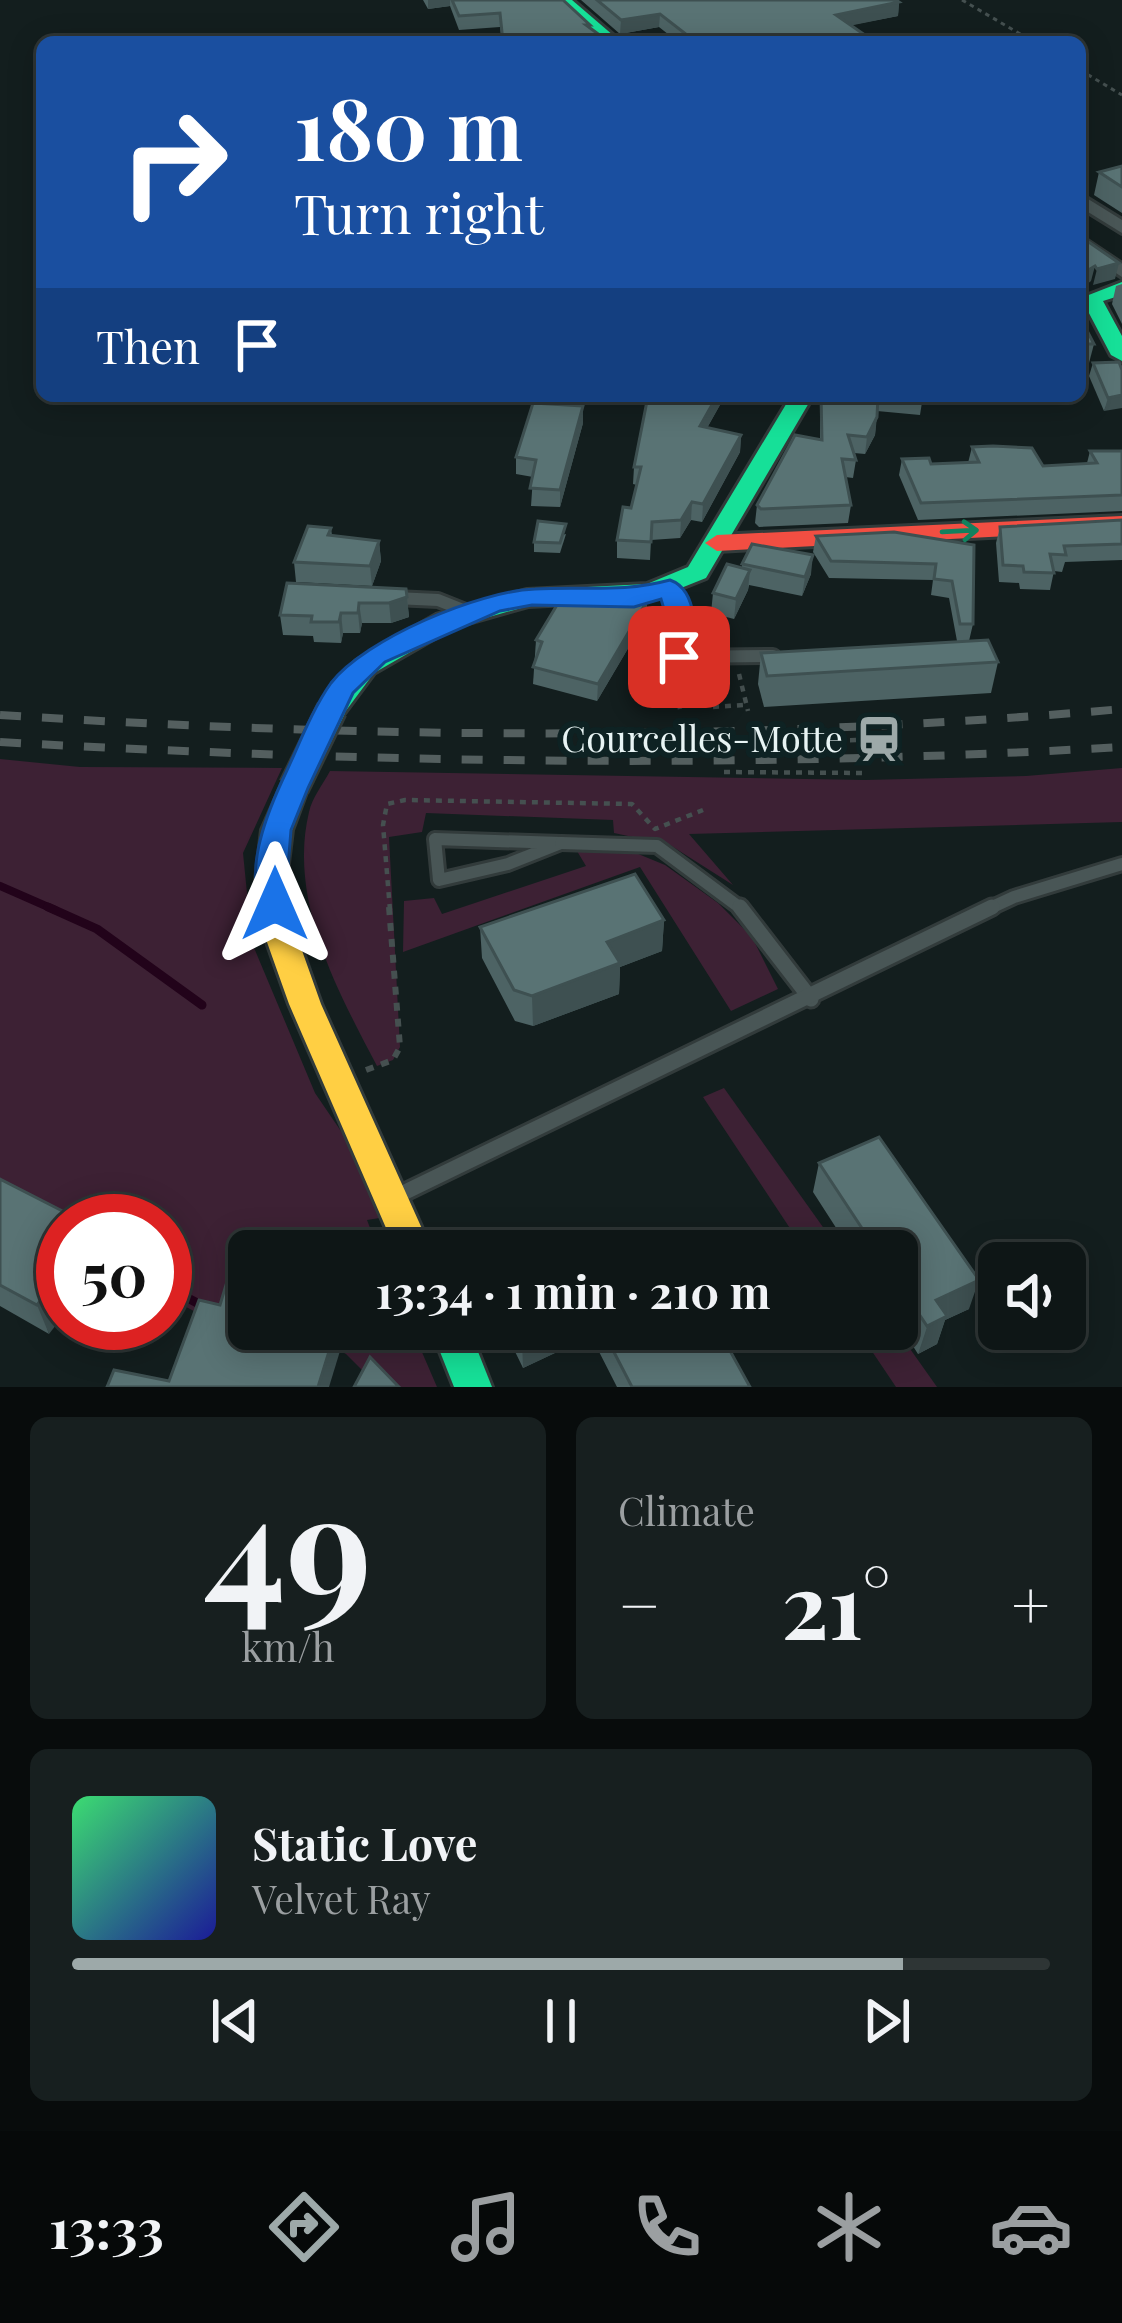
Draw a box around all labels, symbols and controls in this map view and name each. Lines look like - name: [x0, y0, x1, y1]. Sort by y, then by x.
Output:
- text: 180 m: [294, 70, 523, 182]
- icon: right: [96, 84, 252, 240]
- text: Turn right: [294, 177, 544, 249]
- icon: arrive: [224, 312, 290, 378]
- text: Then: [96, 315, 200, 375]
- one-way arrow: [940, 519, 979, 542]
- pin: [628, 606, 730, 708]
- icon: arrive: [646, 624, 712, 690]
- place label: Courcelles-Motte: [561, 713, 843, 761]
- station icon: Courcelles-Motte: [854, 714, 904, 764]
- position arrow: [212, 841, 338, 967]
- speed limit sign: 50: [36, 1194, 192, 1350]
- map controls: [978, 1242, 1086, 1350]
- button: sound: [978, 1242, 1086, 1350]
- text: 13:34 · 1 min · 210 m: [375, 1260, 771, 1320]
- text: 49: [204, 1438, 372, 1646]
- text: Climate: [618, 1484, 755, 1536]
- text: 21°: [781, 1543, 890, 1663]
- text: −: [618, 1559, 661, 1647]
- text: +: [1011, 1559, 1050, 1647]
- text: km/h: [241, 1620, 335, 1672]
- text: Static Love: [252, 1812, 477, 1872]
- text: Velvet Ray: [252, 1872, 431, 1924]
- icon: previous: [202, 1988, 268, 2054]
- icon: pause: [528, 1988, 594, 2054]
- icon: next: [854, 1988, 920, 2054]
- icon: directions: [262, 2185, 346, 2269]
- icon: music: [444, 2185, 528, 2269]
- icon: phone: [625, 2185, 709, 2269]
- icon: climate: [807, 2185, 891, 2269]
- icon: car: [989, 2185, 1073, 2269]
- text: 13:33: [49, 2191, 164, 2263]

